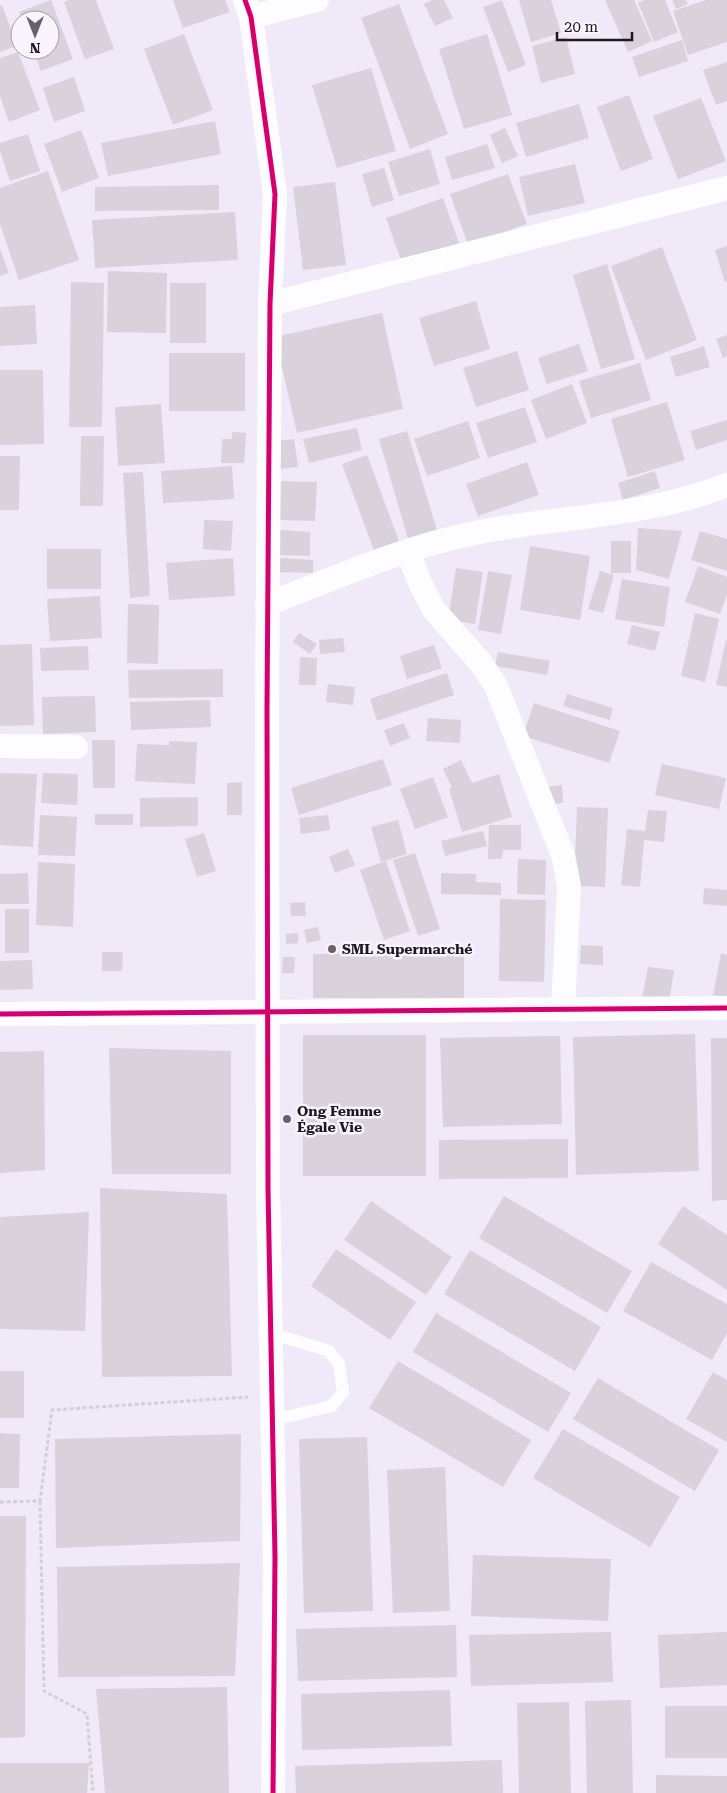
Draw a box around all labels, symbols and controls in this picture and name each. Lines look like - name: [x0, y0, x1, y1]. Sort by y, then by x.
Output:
- north arrow: [10, 10, 60, 60]
- scale bar: [557, 10, 632, 42]
- text: 20 m: [564, 18, 599, 36]
- text: N: [29, 40, 40, 56]
- place label: SML Supermarché: [342, 941, 473, 957]
- marker: SML Supermarché: [326, 943, 338, 955]
- place label: Ong Femme Égale Vie: [297, 1103, 381, 1135]
- marker: Ong Femme Égale Vie: [281, 1113, 293, 1125]

